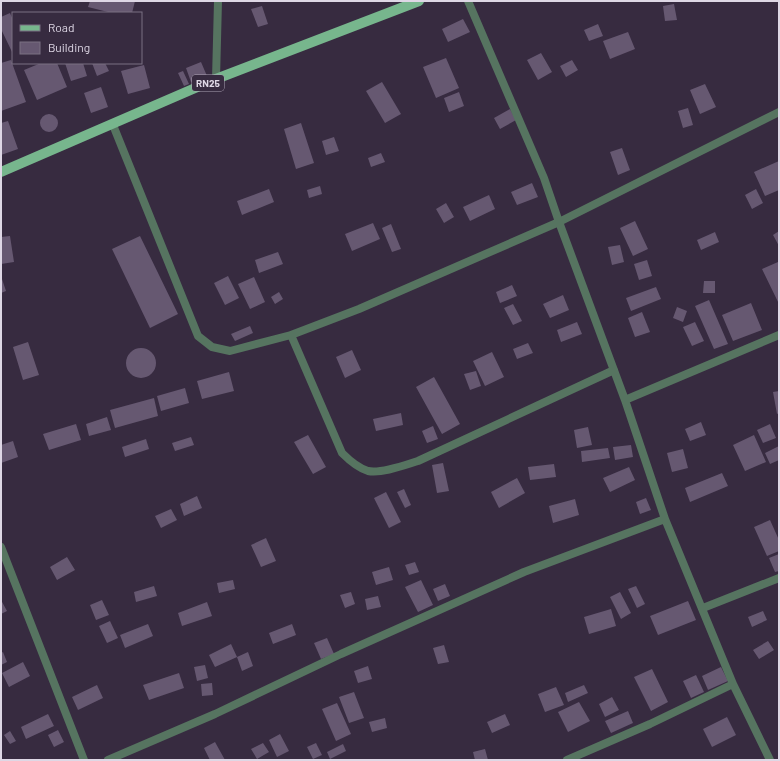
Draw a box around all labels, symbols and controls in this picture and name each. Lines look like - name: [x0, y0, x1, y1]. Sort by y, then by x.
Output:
- legend: [12, 12, 142, 64]
- text: Road: [48, 20, 75, 34]
- text: Building: [48, 40, 90, 54]
- road number: RN25: [192, 75, 224, 91]

